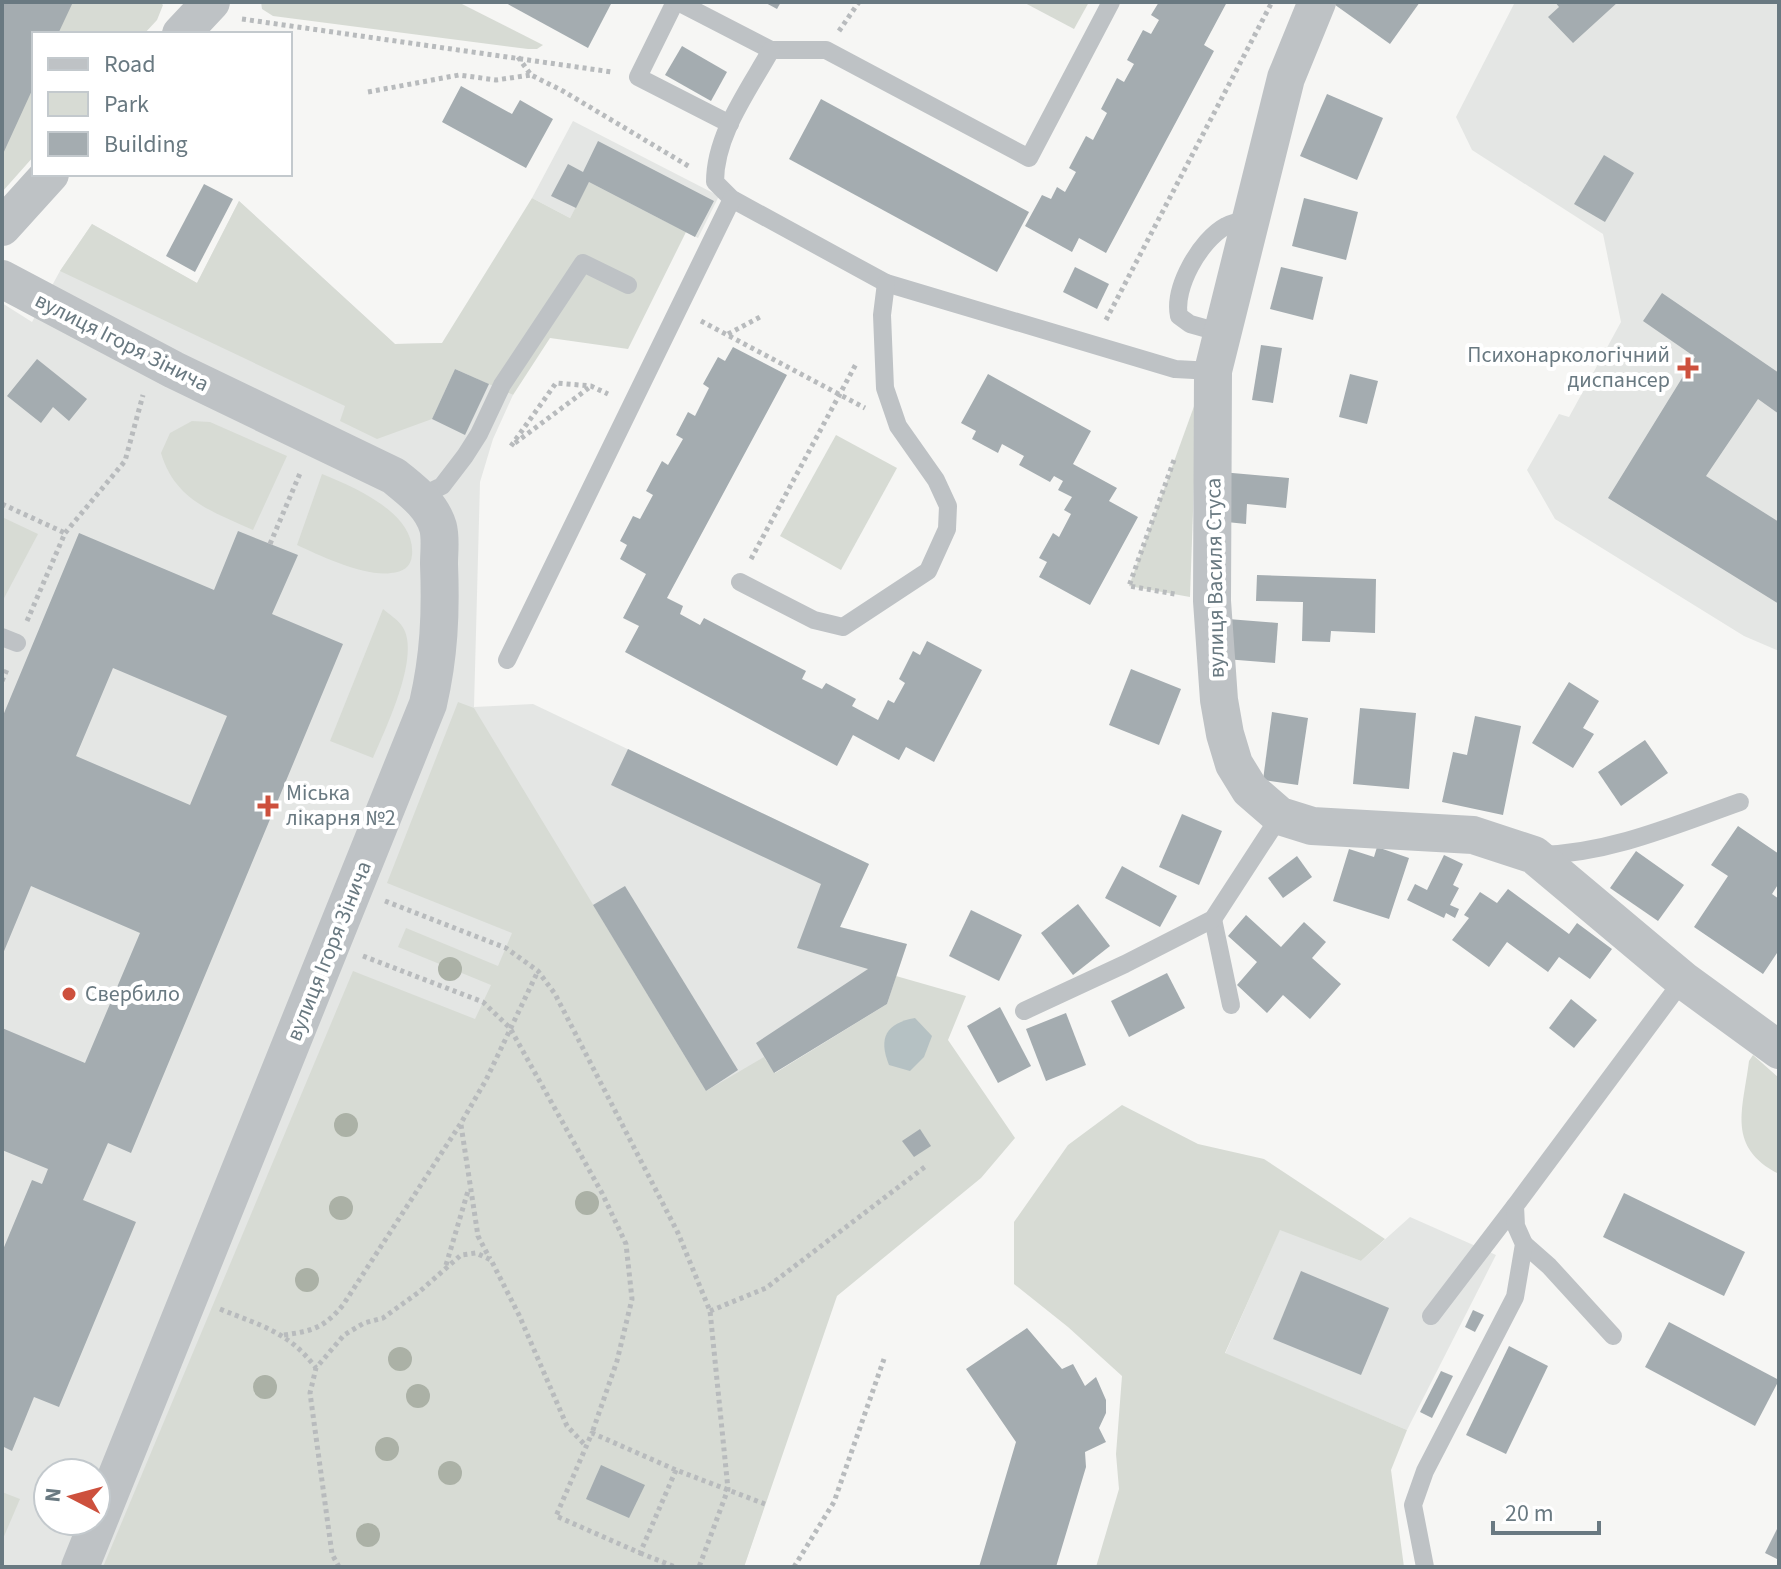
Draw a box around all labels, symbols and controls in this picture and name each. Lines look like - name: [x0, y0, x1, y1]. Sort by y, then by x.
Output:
- legend: [32, 32, 292, 176]
- text: Road: [104, 47, 156, 82]
- text: Park: [104, 87, 149, 122]
- text: Building: [104, 127, 188, 162]
- street label: вулиця Ігоря Зінича: [29, 284, 215, 400]
- place label: Психонаркологічний диспансер: [1467, 339, 1670, 396]
- marker: Психонаркологічний диспансер: [1677, 357, 1699, 379]
- street label: вулиця Василя Стуса: [1197, 478, 1233, 678]
- place label: Міська лікарня №2: [286, 777, 396, 834]
- marker: Міська лікарня №2: [257, 795, 279, 817]
- street label: вулиця Ігоря Зінича: [278, 856, 380, 1046]
- place label: Свербило: [85, 978, 180, 1010]
- marker: Свербило: [60, 985, 78, 1003]
- north arrow: [32, 1457, 112, 1537]
- scale bar: [1493, 1485, 1599, 1535]
- text: N: [36, 1486, 70, 1504]
- text: 20 m: [1505, 1496, 1554, 1531]

